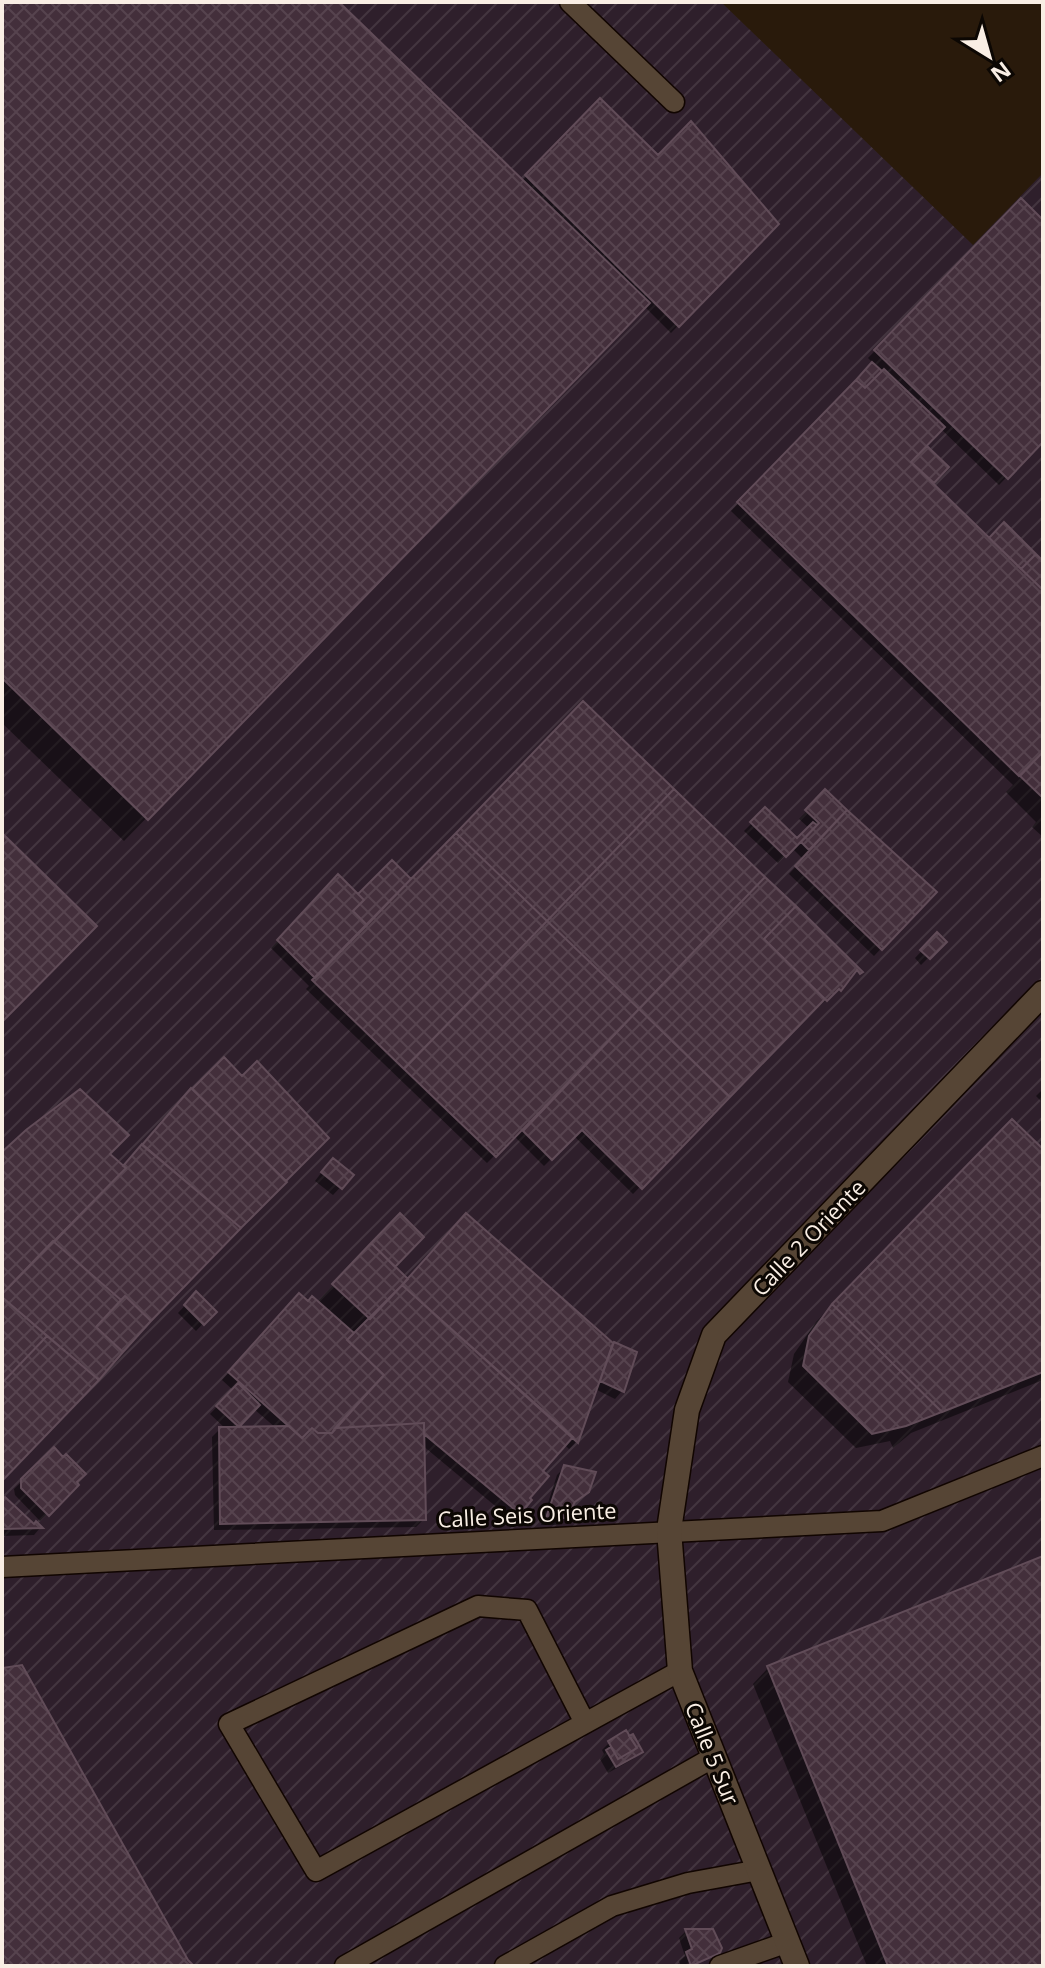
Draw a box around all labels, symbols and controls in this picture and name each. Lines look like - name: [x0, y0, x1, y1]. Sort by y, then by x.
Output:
- north arrow: [949, 16, 1029, 96]
- text: N: [985, 55, 1018, 90]
- street label: Calle 2 Oriente: [745, 1172, 871, 1302]
- street label: Calle Seis Oriente: [437, 1494, 617, 1534]
- street label: Calle 5 Sur: [679, 1697, 747, 1809]

